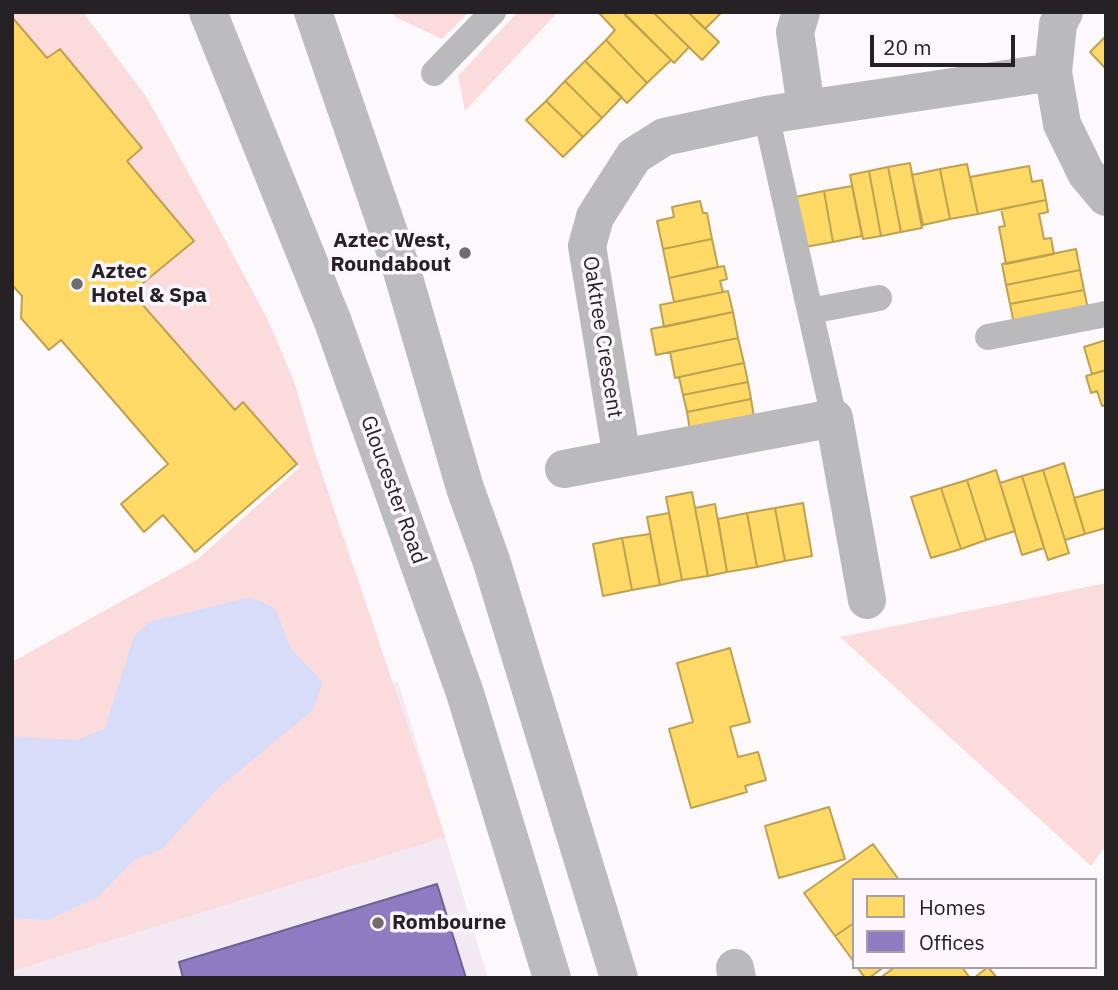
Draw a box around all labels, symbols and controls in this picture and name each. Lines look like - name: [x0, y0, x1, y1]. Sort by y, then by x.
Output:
- scale bar: [873, 21, 1018, 65]
- text: 20 m: [883, 33, 932, 61]
- place label: Aztec West, Roundabout: [330, 228, 451, 278]
- marker: Aztec West, Roundabout: [457, 245, 473, 261]
- street label: Oaktree Crescent: [577, 254, 627, 420]
- place label: Aztec Hotel & Spa: [91, 259, 207, 309]
- marker: Aztec Hotel & Spa: [69, 276, 85, 292]
- street label: Gloucester Road: [355, 412, 431, 568]
- legend: [852, 878, 1097, 969]
- text: Homes: [919, 893, 986, 921]
- place label: Rombourne: [392, 910, 506, 936]
- marker: Rombourne: [370, 915, 386, 931]
- text: Offices: [919, 928, 985, 956]

